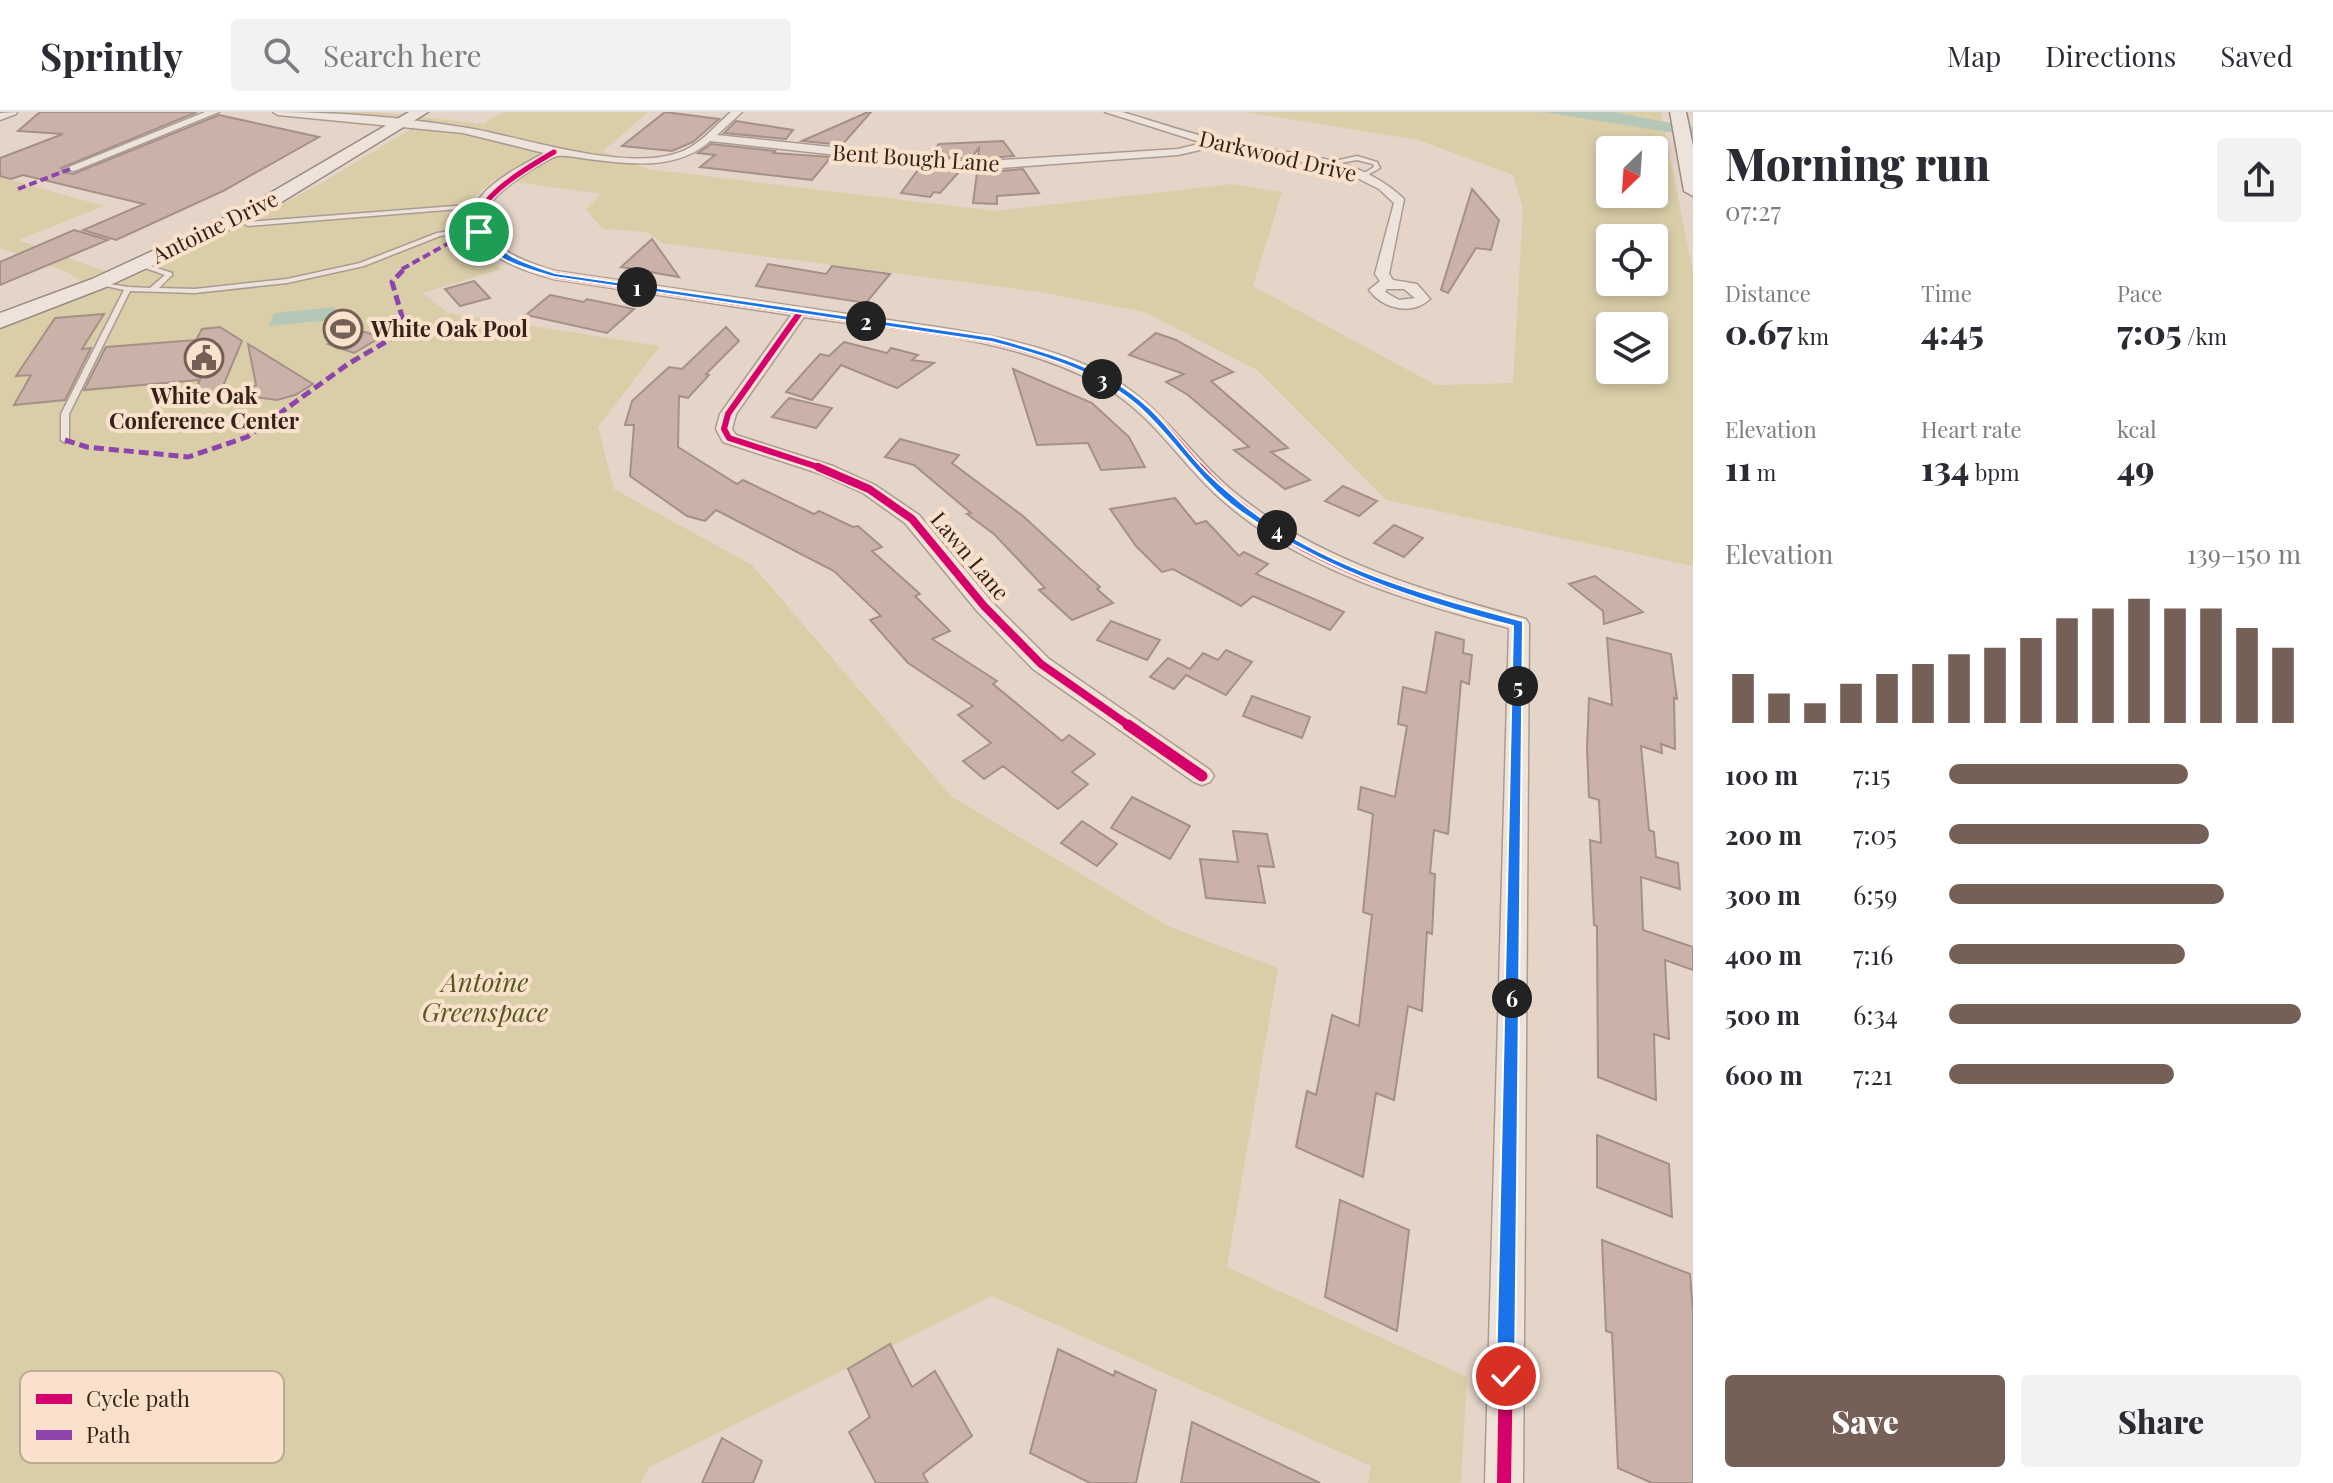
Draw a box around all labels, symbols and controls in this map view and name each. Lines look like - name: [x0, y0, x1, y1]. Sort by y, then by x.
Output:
- search box: [231, 19, 791, 91]
- text: Sprintly: [40, 30, 183, 81]
- icon: search: [259, 33, 303, 77]
- text: Search here: [323, 35, 482, 75]
- text: Map: [1947, 37, 2001, 74]
- text: Directions: [2045, 37, 2176, 74]
- text: Saved: [2220, 37, 2293, 74]
- street label: Darkwood Drive: [1196, 122, 1360, 188]
- text: Morning run: [1725, 133, 1990, 192]
- street label: Bent Bough Lane: [831, 136, 1001, 178]
- north arrow: [1596, 136, 1668, 208]
- map controls: [1596, 136, 1668, 384]
- button: share: [2217, 138, 2301, 222]
- street label: Antoine Drive: [146, 183, 283, 270]
- text: 07:27: [1725, 193, 1781, 228]
- pin: [445, 198, 513, 266]
- icon: arrive: [457, 210, 501, 254]
- button: locate: [1596, 224, 1668, 296]
- pin: 1: [617, 267, 657, 307]
- text: 1: [633, 272, 641, 302]
- text: Distance: [1725, 278, 1811, 308]
- text: Time: [1921, 278, 1972, 308]
- text: Pace: [2117, 278, 2163, 308]
- pin: 2: [846, 301, 886, 341]
- text: 2: [860, 306, 872, 336]
- sports icon: White Oak Pool: [322, 308, 364, 350]
- text: 0.67: [1725, 308, 1792, 354]
- text: 4:45: [1921, 308, 1984, 354]
- text: 7:05: [2117, 308, 2182, 354]
- button: layers: [1596, 312, 1668, 384]
- place label: White Oak Pool: [370, 313, 528, 343]
- text: km: [1792, 321, 1829, 351]
- text: /km: [2182, 321, 2227, 351]
- public building icon: White Oak Conference Center: [183, 337, 225, 379]
- pin: 3: [1082, 359, 1122, 399]
- text: 3: [1097, 364, 1107, 394]
- place label: White Oak Conference Center: [109, 380, 300, 435]
- text: Elevation: [1725, 414, 1817, 444]
- text: Heart rate: [1921, 414, 2022, 444]
- text: kcal: [2117, 414, 2156, 444]
- text: 11: [1725, 444, 1751, 490]
- text: 134: [1921, 444, 1969, 490]
- text: 49: [2117, 444, 2155, 490]
- text: m: [1751, 457, 1776, 487]
- text: bpm: [1969, 457, 2020, 487]
- street label: Lawn Lane: [925, 505, 1017, 606]
- pin: 4: [1257, 510, 1297, 550]
- text: 4: [1271, 515, 1283, 545]
- text: Elevation: [1725, 536, 1833, 571]
- text: 139–150 m: [2187, 536, 2301, 571]
- pin: 5: [1498, 666, 1538, 706]
- text: 5: [1513, 671, 1523, 701]
- text: 100 m: [1725, 757, 1798, 792]
- text: 7:15: [1853, 757, 1891, 792]
- text: 200 m: [1725, 817, 1802, 852]
- text: 7:05: [1853, 817, 1897, 852]
- text: 300 m: [1725, 877, 1801, 912]
- text: 6:59: [1853, 877, 1897, 912]
- text: 400 m: [1725, 937, 1802, 972]
- text: 7:16: [1853, 937, 1894, 972]
- park label: Antoine Greenspace: [422, 964, 548, 1029]
- pin: 6: [1492, 978, 1532, 1018]
- text: 6: [1506, 983, 1518, 1013]
- text: 500 m: [1725, 997, 1800, 1032]
- text: 6:34: [1853, 997, 1898, 1032]
- text: 600 m: [1725, 1057, 1803, 1092]
- text: 7:21: [1853, 1057, 1893, 1092]
- pin: [1472, 1342, 1540, 1410]
- icon: check: [1484, 1354, 1528, 1398]
- legend: [20, 1371, 284, 1463]
- button: Save: [1725, 1375, 2005, 1467]
- button: Share: [2021, 1375, 2301, 1467]
- text: Cycle path: [86, 1383, 190, 1413]
- text: Path: [86, 1419, 130, 1449]

